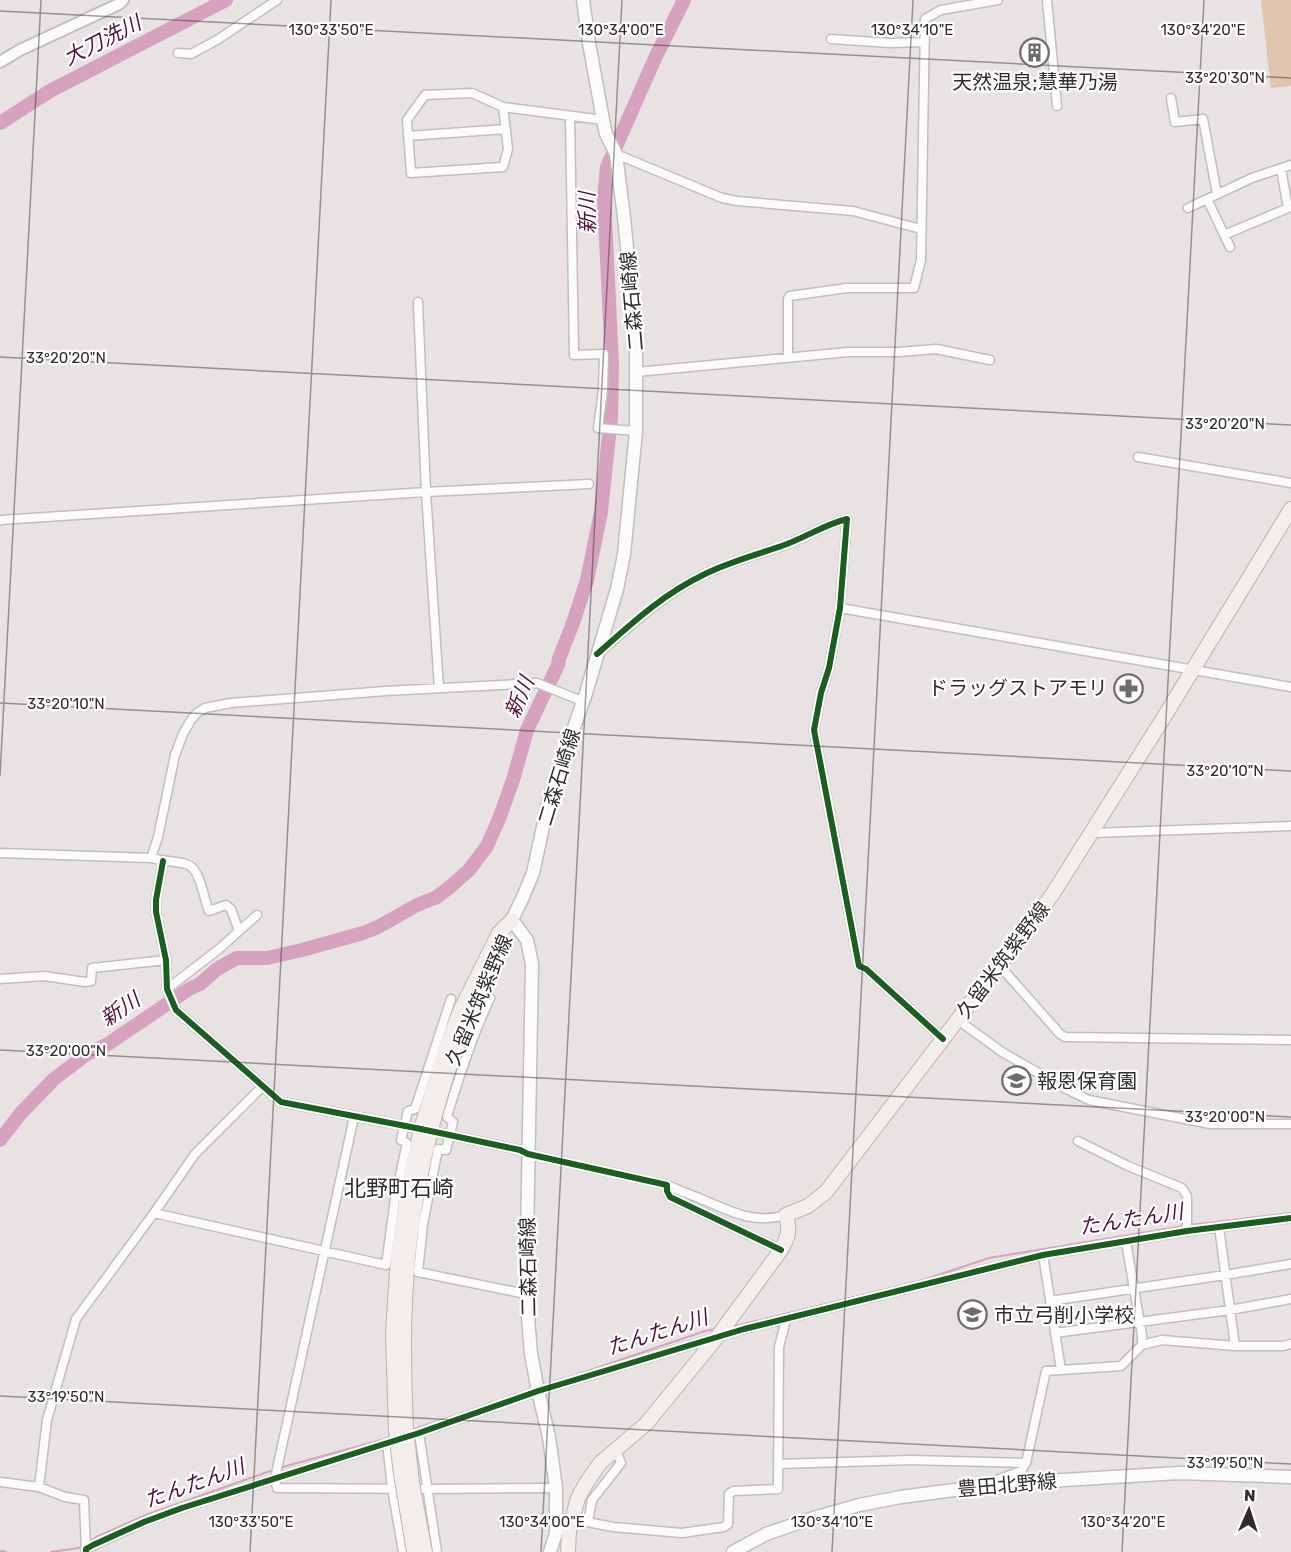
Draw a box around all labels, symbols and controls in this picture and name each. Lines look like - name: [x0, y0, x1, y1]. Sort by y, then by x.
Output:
- water label: 大刀洗川: [59, 9, 147, 70]
- text: 130°33'50"E: [288, 21, 374, 39]
- text: 130°34'00"E: [578, 21, 664, 39]
- text: 130°34'10"E: [871, 21, 953, 39]
- text: 130°34'20"E: [1160, 21, 1246, 39]
- building icon: 天然温泉;慧華乃湯: [1019, 36, 1051, 68]
- text: 33°20'30"N: [1185, 69, 1265, 87]
- place label: 天然温泉;慧華乃湯: [952, 70, 1118, 94]
- water label: 新川: [574, 190, 600, 234]
- street label: 二森石崎線: [616, 250, 648, 352]
- text: 33°20'20"N: [26, 349, 106, 367]
- text: 33°20'20"N: [1185, 415, 1265, 433]
- water label: 新川: [499, 671, 539, 721]
- pharmacy icon: ドラッグストアモリ: [1113, 672, 1145, 704]
- place label: ドラッグストアモリ: [928, 676, 1108, 700]
- text: 33°20'10"N: [27, 695, 105, 713]
- street label: 二森石崎線: [533, 726, 585, 828]
- text: 33°20'10"N: [1186, 762, 1264, 780]
- street label: 久留米筑紫野線: [951, 897, 1055, 1023]
- street label: 久留米筑紫野線: [441, 931, 517, 1069]
- water label: 新川: [96, 986, 146, 1031]
- text: 33°20'00"N: [26, 1042, 106, 1060]
- school or university icon: 報恩保育園: [1000, 1065, 1032, 1097]
- place label: 報恩保育園: [1037, 1069, 1137, 1093]
- text: 33°20'00"N: [1185, 1108, 1265, 1126]
- district label: 北野町石崎: [344, 1175, 454, 1202]
- water label: たんたん川: [1077, 1198, 1187, 1240]
- street label: 二森石崎線: [515, 1217, 541, 1317]
- school or university icon: 市立弓削小学校: [957, 1299, 989, 1331]
- water label: たんたん川: [603, 1303, 713, 1360]
- place label: 市立弓削小学校: [994, 1303, 1134, 1327]
- text: 33°19'50"N: [28, 1388, 104, 1406]
- water label: たんたん川: [140, 1453, 249, 1513]
- text: 33°19'50"N: [1187, 1454, 1263, 1472]
- street label: 豊田北野線: [956, 1469, 1058, 1501]
- north arrow: [1219, 1480, 1279, 1540]
- text: N: [1244, 1486, 1256, 1505]
- text: 130°33'50"E: [208, 1513, 294, 1531]
- text: 130°34'00"E: [499, 1513, 585, 1531]
- text: 130°34'10"E: [791, 1513, 873, 1531]
- text: 130°34'20"E: [1080, 1513, 1166, 1531]

